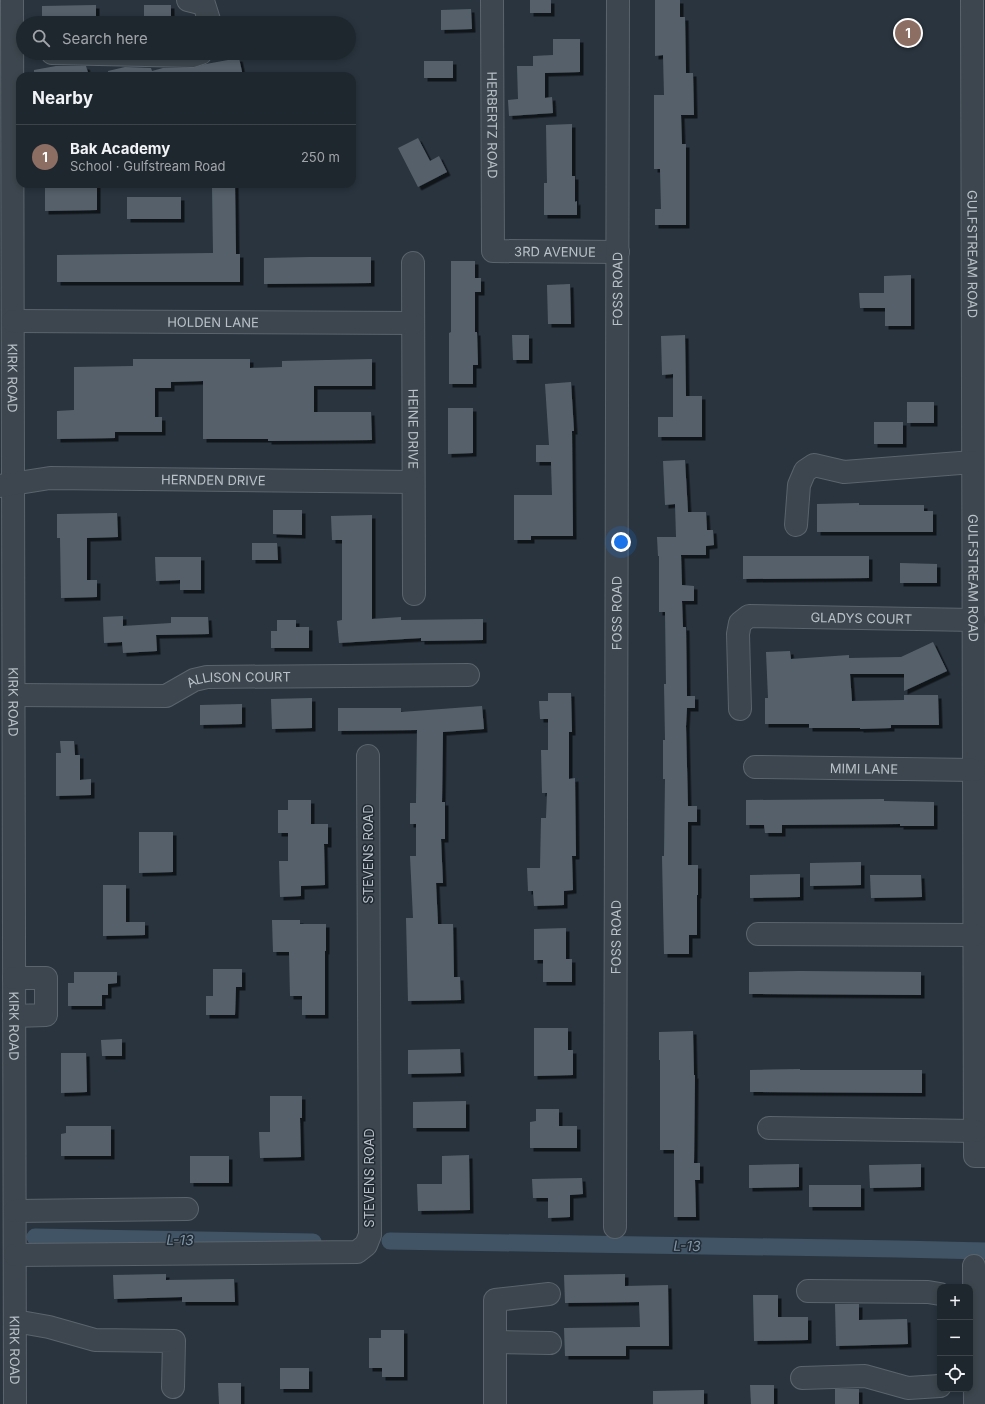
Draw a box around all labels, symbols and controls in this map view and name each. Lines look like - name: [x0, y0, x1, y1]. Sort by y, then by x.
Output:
- search box: [16, 16, 356, 60]
- pin: 1: [895, 18, 921, 48]
- icon: search: [30, 27, 52, 49]
- text: Search here: [62, 29, 148, 48]
- street label: HERBERTZ ROAD: [484, 71, 501, 179]
- text: Nearby: [32, 88, 93, 108]
- text: Bak Academy: [70, 139, 170, 158]
- text: 1: [42, 149, 48, 165]
- text: 250 m: [301, 149, 340, 165]
- text: School · Gulfstream Road: [70, 158, 226, 174]
- street label: GULFSTREAM ROAD: [964, 190, 981, 318]
- street label: 3RD AVENUE: [514, 243, 596, 260]
- street label: FOSS ROAD: [609, 252, 625, 326]
- street label: HOLDEN LANE: [167, 314, 259, 330]
- street label: KIRK ROAD: [5, 343, 21, 413]
- street label: HEINE DRIVE: [405, 389, 422, 469]
- street label: HERNDEN DRIVE: [161, 471, 266, 488]
- street label: GULFSTREAM ROAD: [965, 514, 982, 642]
- your location: [611, 532, 631, 552]
- street label: FOSS ROAD: [608, 576, 625, 650]
- street label: GLADYS COURT: [810, 609, 912, 627]
- street label: KIRK ROAD: [5, 667, 22, 737]
- street label: ALLISON COURT: [183, 668, 291, 691]
- street label: MIMI LANE: [830, 760, 898, 777]
- street label: STEVENS ROAD: [360, 804, 376, 904]
- street label: FOSS ROAD: [608, 900, 624, 974]
- street label: KIRK ROAD: [6, 991, 22, 1061]
- street label: STEVENS ROAD: [361, 1128, 377, 1228]
- water label: L-13: [166, 1231, 194, 1248]
- water label: L-13: [673, 1237, 701, 1254]
- map controls: [937, 1284, 973, 1392]
- button: +: [937, 1284, 973, 1320]
- street label: KIRK ROAD: [7, 1315, 23, 1385]
- button: −: [937, 1320, 973, 1356]
- button: locate: [937, 1356, 973, 1392]

